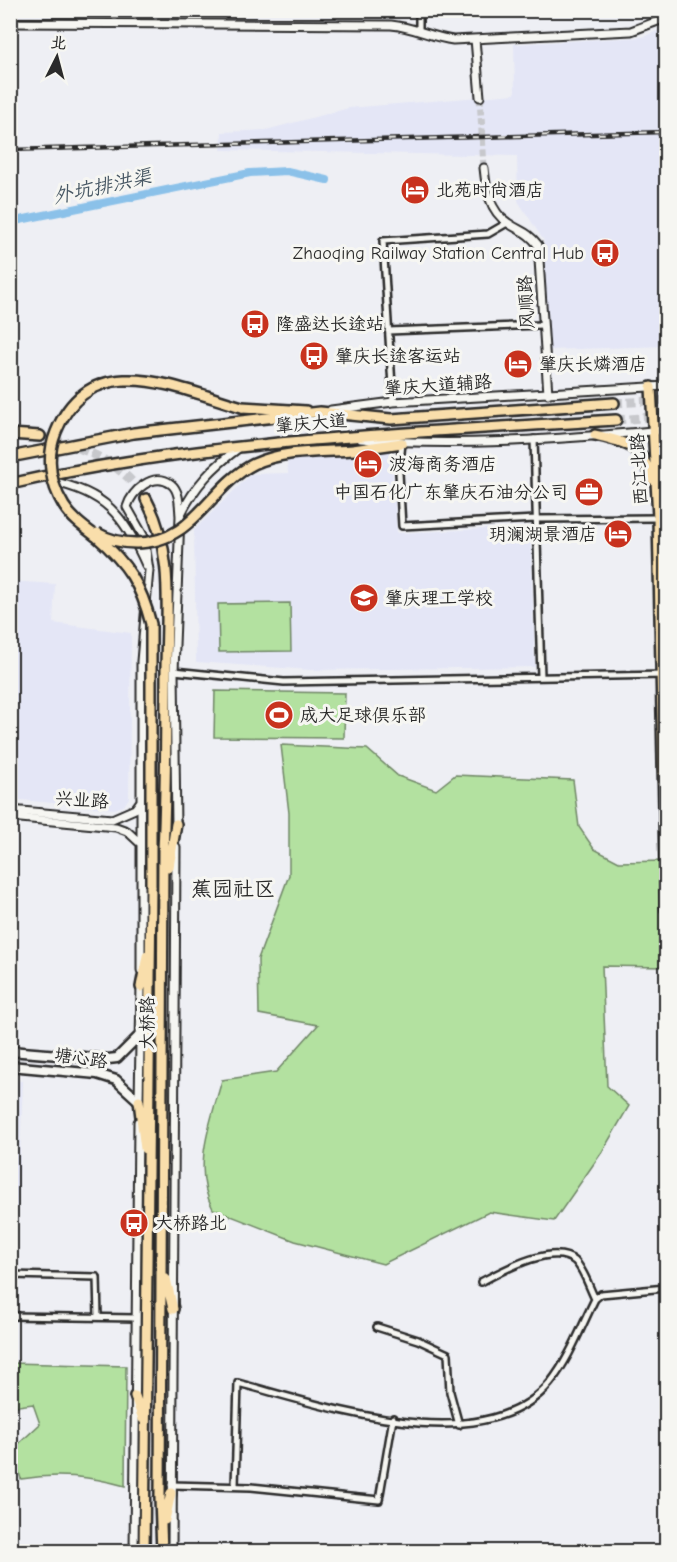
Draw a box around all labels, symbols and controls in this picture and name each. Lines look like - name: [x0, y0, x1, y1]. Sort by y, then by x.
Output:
- north arrow: [27, 27, 87, 87]
- text: 北: [50, 33, 67, 53]
- water label: 外坑排洪渠: [51, 164, 155, 208]
- hotel icon: 北苑时尚酒店: [399, 174, 431, 206]
- place label: 北苑时尚酒店: [436, 180, 544, 201]
- bus stop icon: Zhaoqing Railway Station Central Hub: [589, 237, 621, 269]
- place label: Zhaoqing Railway Station Central Hub: [293, 243, 584, 264]
- street label: 风顺路: [515, 274, 538, 329]
- bus stop icon: 隆盛达长途站: [239, 308, 271, 340]
- place label: 隆盛达长途站: [276, 314, 384, 335]
- bus stop icon: 肇庆长途客运站: [298, 340, 330, 372]
- place label: 肇庆长途客运站: [335, 346, 461, 367]
- hotel icon: 肇庆长燐酒店: [502, 348, 534, 380]
- place label: 肇庆长燐酒店: [539, 354, 647, 375]
- street label: 肇庆大道辅路: [383, 371, 493, 400]
- street label: 肇庆大道: [274, 410, 348, 437]
- street label: 西江北路: [627, 432, 652, 505]
- hotel icon: 波海商务酒店: [352, 448, 384, 480]
- place label: 波海商务酒店: [389, 454, 497, 475]
- office icon: 中国石化广东肇庆石油分公司: [573, 476, 605, 508]
- place label: 中国石化广东肇庆石油分公司: [334, 482, 568, 503]
- hotel icon: 玥澜湖景酒店: [602, 518, 634, 550]
- place label: 玥澜湖景酒店: [489, 524, 597, 545]
- school or university icon: 肇庆理工学校: [348, 582, 380, 614]
- place label: 肇庆理工学校: [385, 588, 493, 609]
- sports icon: 成大足球俱乐部: [263, 699, 295, 731]
- place label: 成大足球俱乐部: [300, 705, 426, 726]
- street label: 兴业路: [54, 788, 110, 813]
- district label: 蕉园社区: [191, 877, 275, 901]
- street label: 大桥路: [137, 996, 158, 1050]
- street label: 塘心路: [53, 1044, 109, 1073]
- bus stop icon: 大桥路北: [118, 1207, 150, 1239]
- place label: 大桥路北: [155, 1213, 227, 1234]

